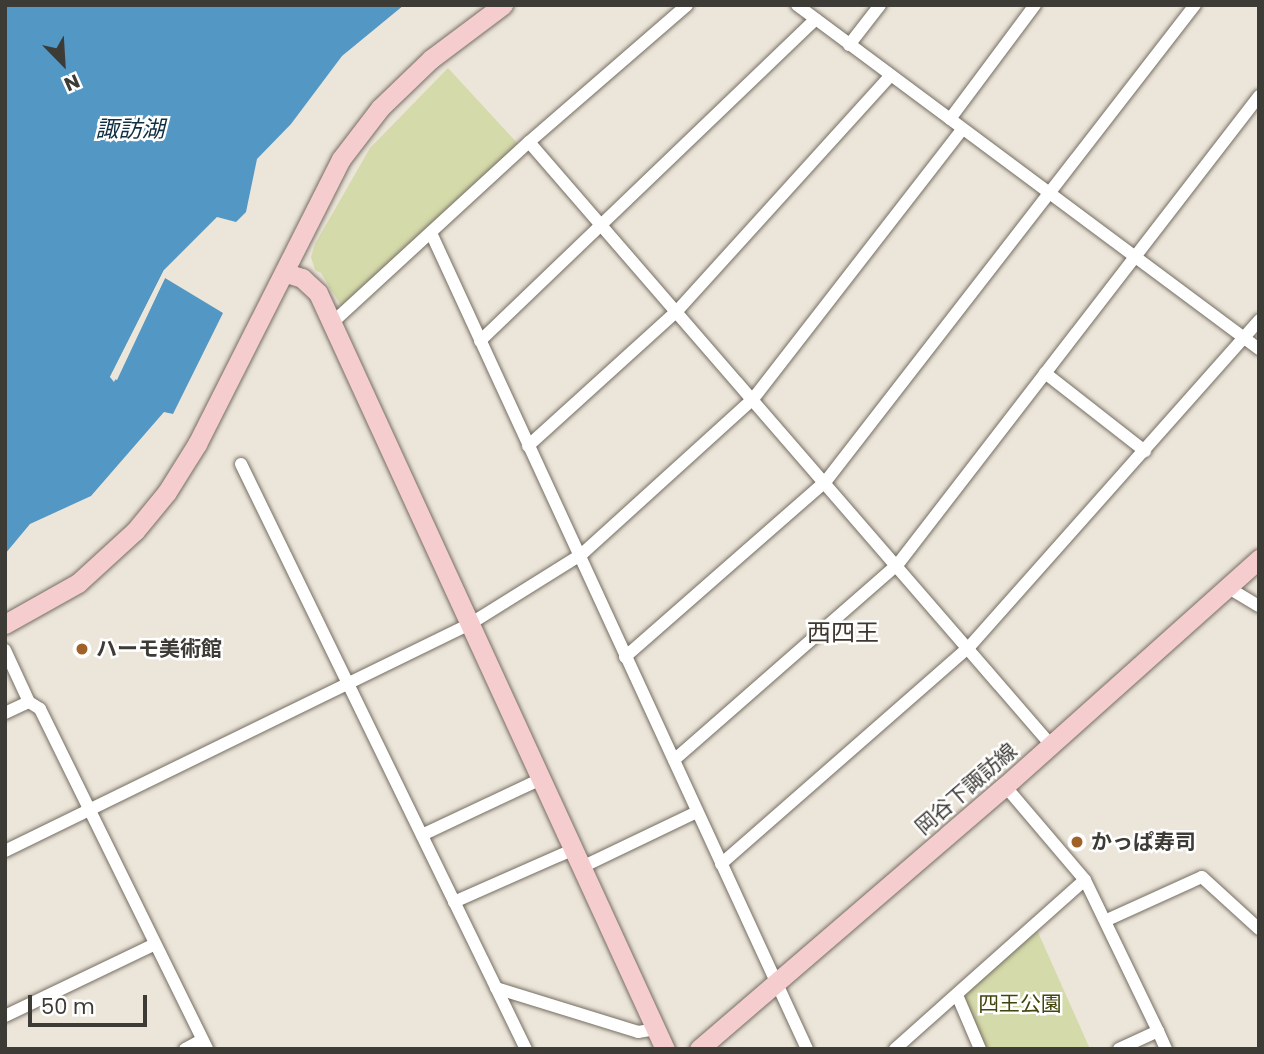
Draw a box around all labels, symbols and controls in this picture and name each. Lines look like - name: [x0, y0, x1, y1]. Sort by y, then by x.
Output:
- north arrow: [28, 28, 98, 98]
- text: N: [60, 67, 84, 98]
- water label: 諏訪湖: [96, 115, 164, 143]
- district label: 西四王: [807, 619, 879, 647]
- place label: ハーモ美術館: [96, 636, 222, 662]
- marker: ハーモ美術館: [74, 641, 90, 657]
- street label: 岡谷下諏訪線: [910, 738, 1022, 840]
- place label: かっぱ寿司: [1091, 829, 1196, 855]
- marker: かっぱ寿司: [1069, 834, 1085, 850]
- scale bar: [32, 981, 150, 1025]
- park label: 四王公園: [978, 991, 1062, 1017]
- text: 50 m: [41, 992, 95, 1021]

